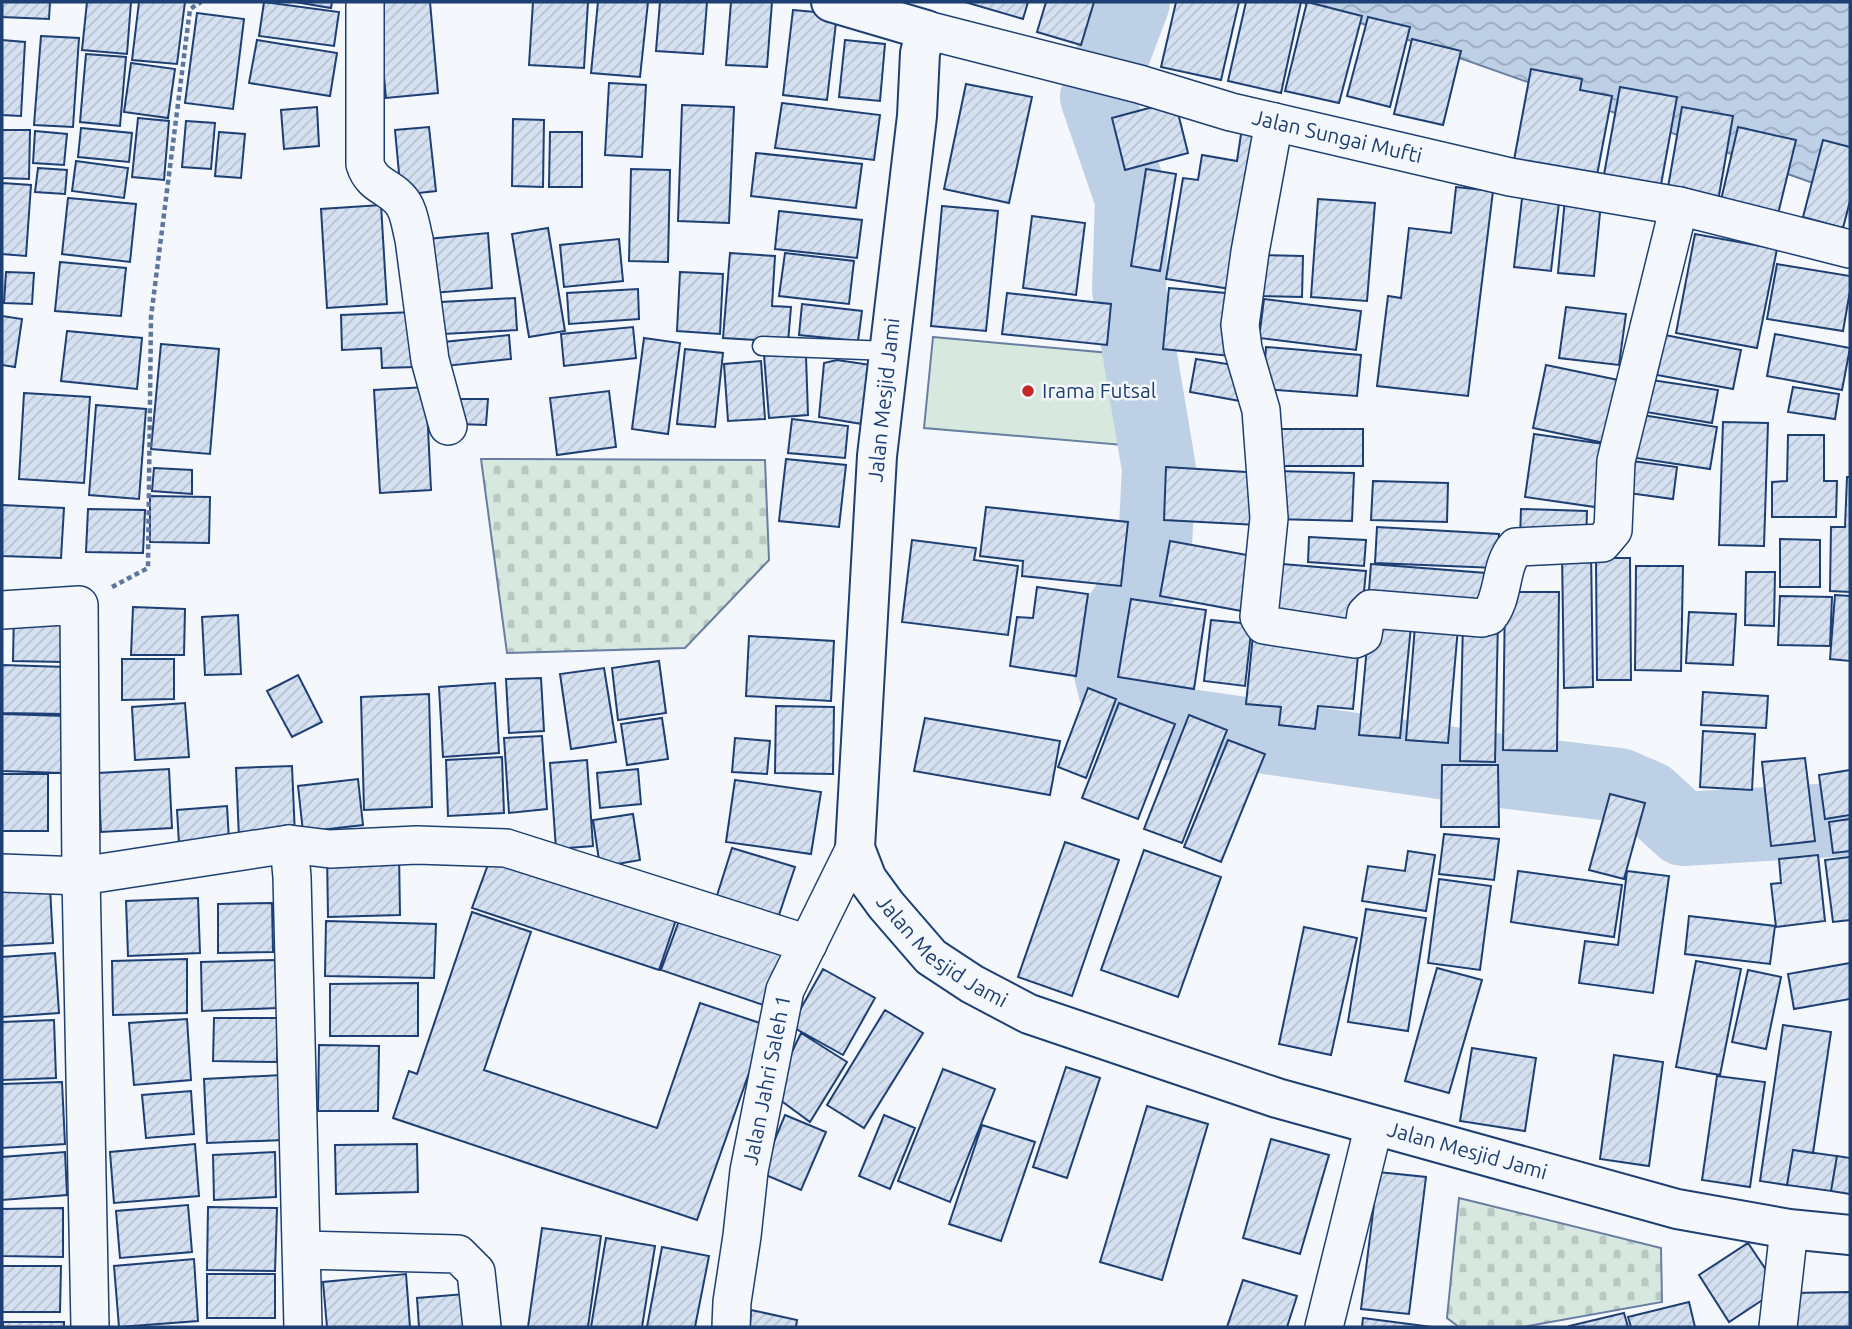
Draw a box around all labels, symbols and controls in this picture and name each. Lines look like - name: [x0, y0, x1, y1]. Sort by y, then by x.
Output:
- street label: Jalan Sungai Mufti: [1250, 104, 1425, 167]
- street label: Jalan Mesjid Jami: [862, 317, 904, 483]
- place label: Irama Futsal: [1042, 378, 1156, 402]
- marker: Irama Futsal: [1020, 383, 1036, 399]
- street label: Jalan Mesjid Jami: [872, 890, 1012, 1012]
- street label: Jalan Jahri Saleh 1: [737, 993, 795, 1167]
- street label: Jalan Mesjid Jami: [1385, 1116, 1550, 1183]

